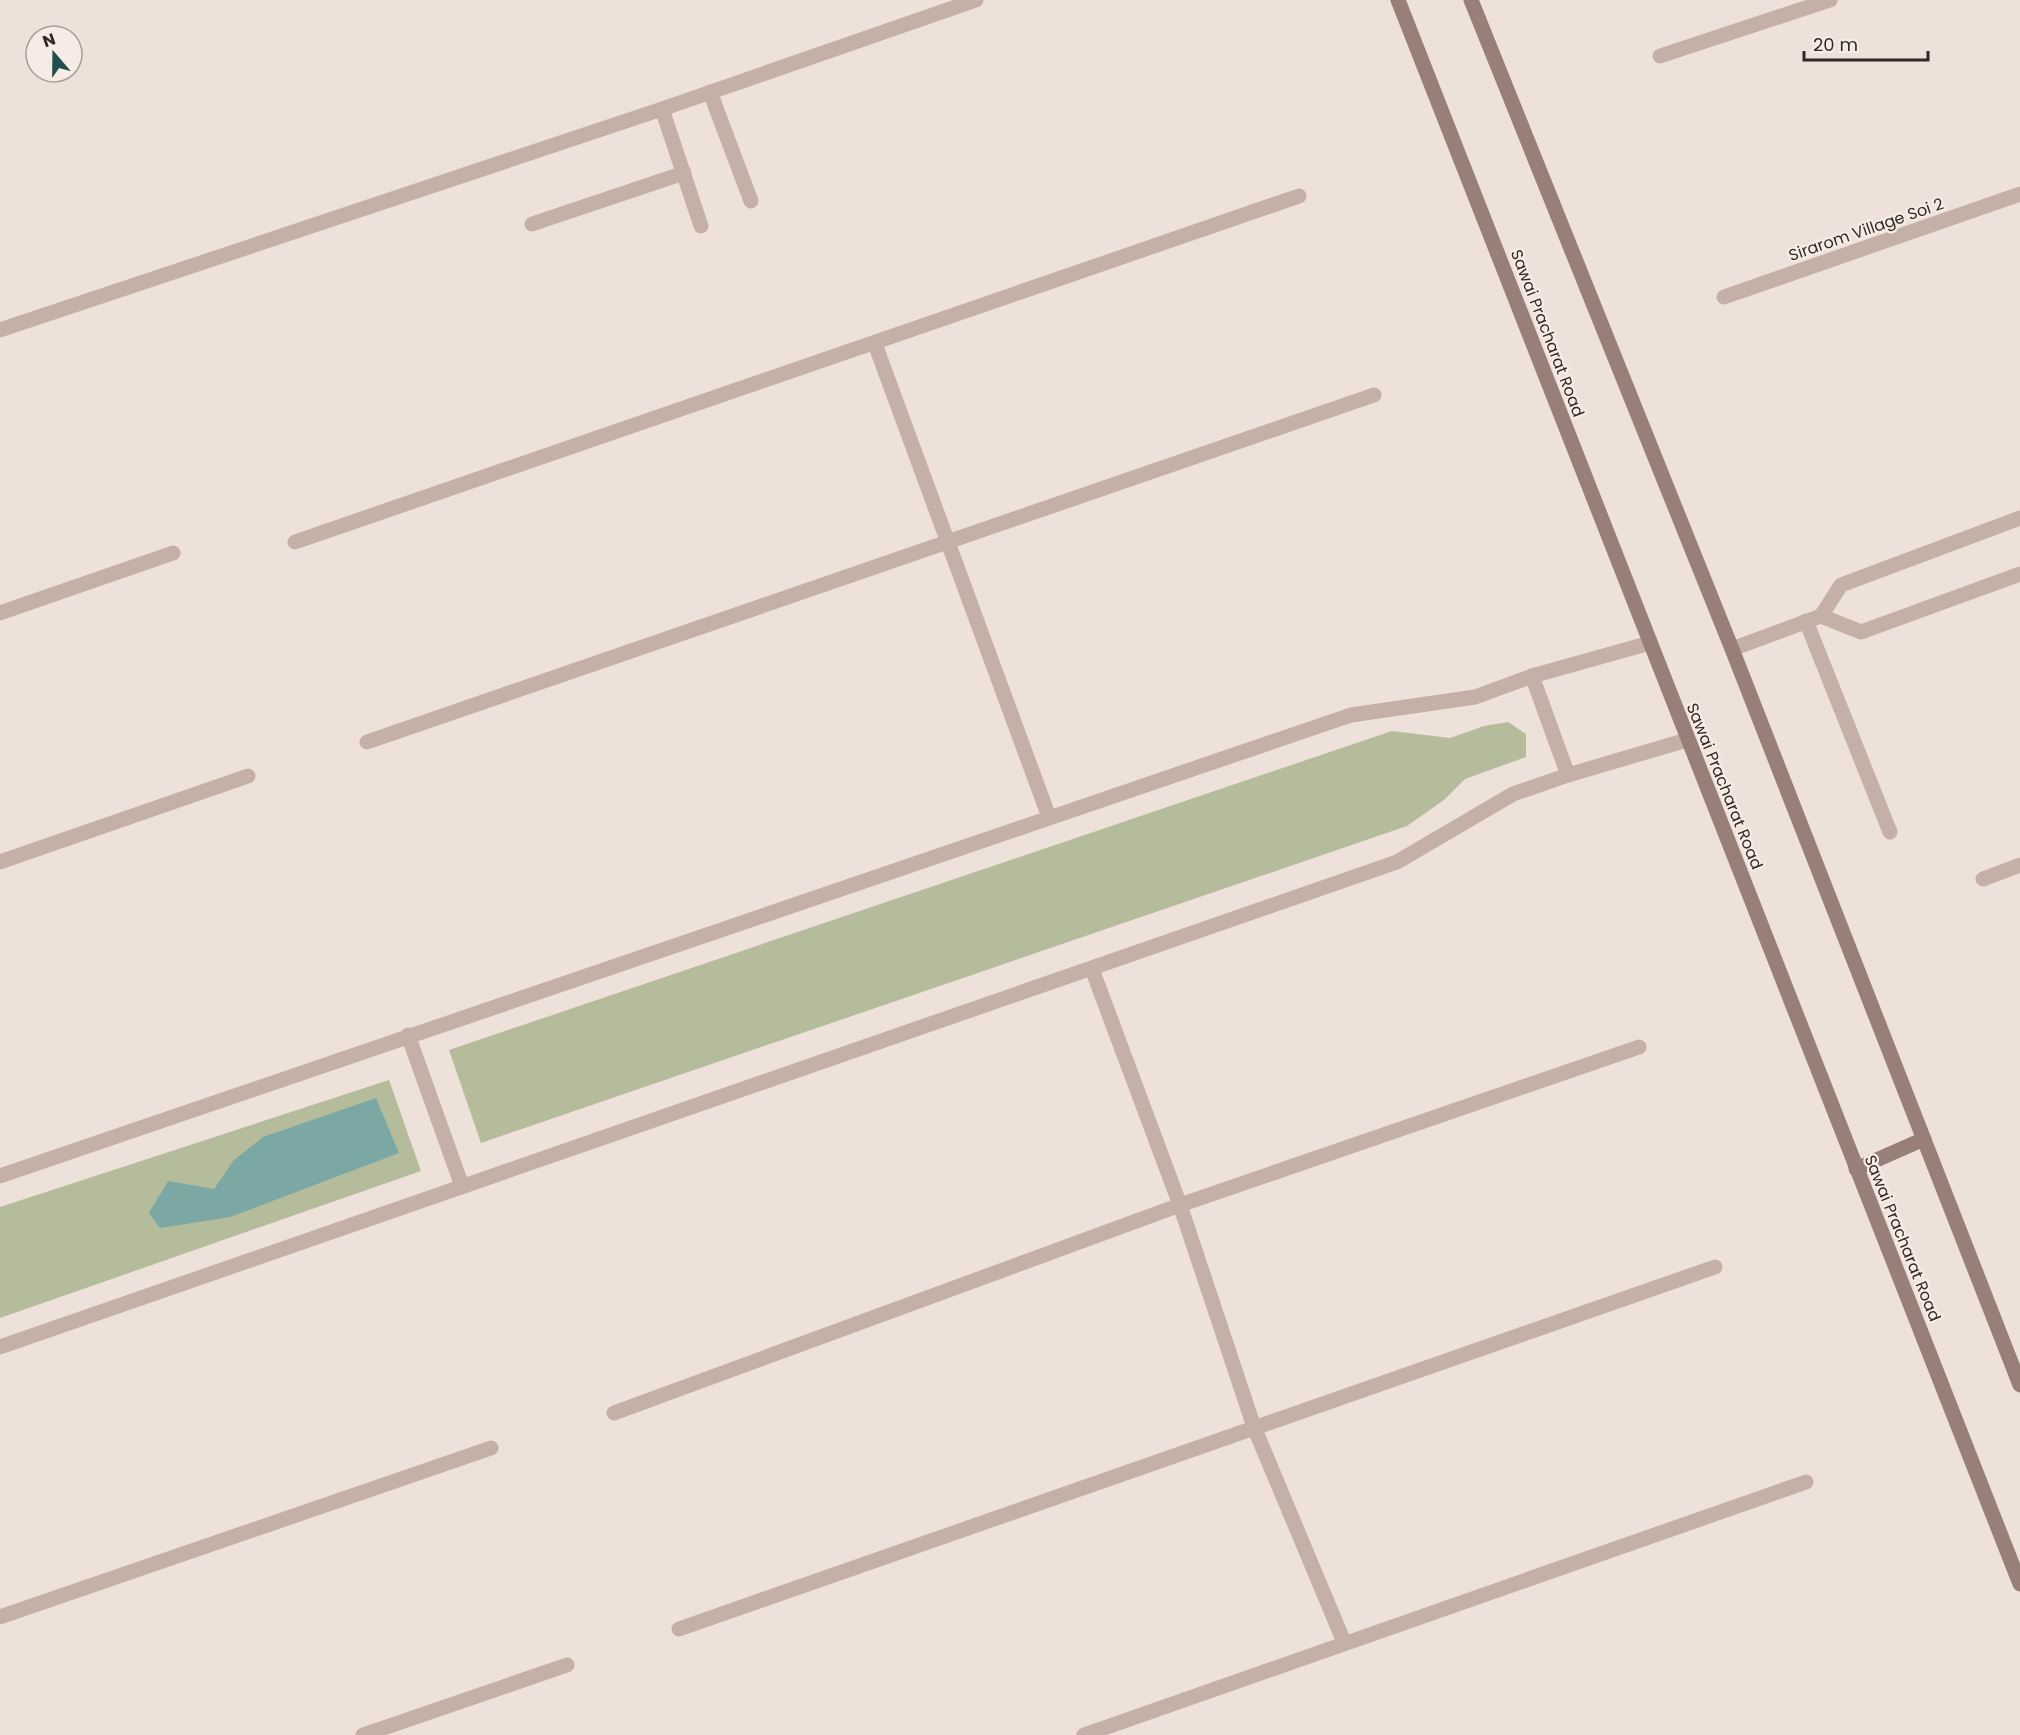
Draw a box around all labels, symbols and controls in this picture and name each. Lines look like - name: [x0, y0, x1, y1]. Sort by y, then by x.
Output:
- north arrow: [24, 24, 84, 84]
- scale bar: [1804, 24, 1928, 62]
- text: N: [39, 28, 59, 53]
- text: 20 m: [1813, 32, 1858, 57]
- street label: Sirarom Village Soi 2: [1786, 192, 1947, 267]
- street label: Sawai Pracharat Road: [1505, 246, 1590, 420]
- street label: Sawai Pracharat Road: [1681, 700, 1768, 873]
- street label: Sawai Pracharat Road: [1859, 1152, 1946, 1325]

